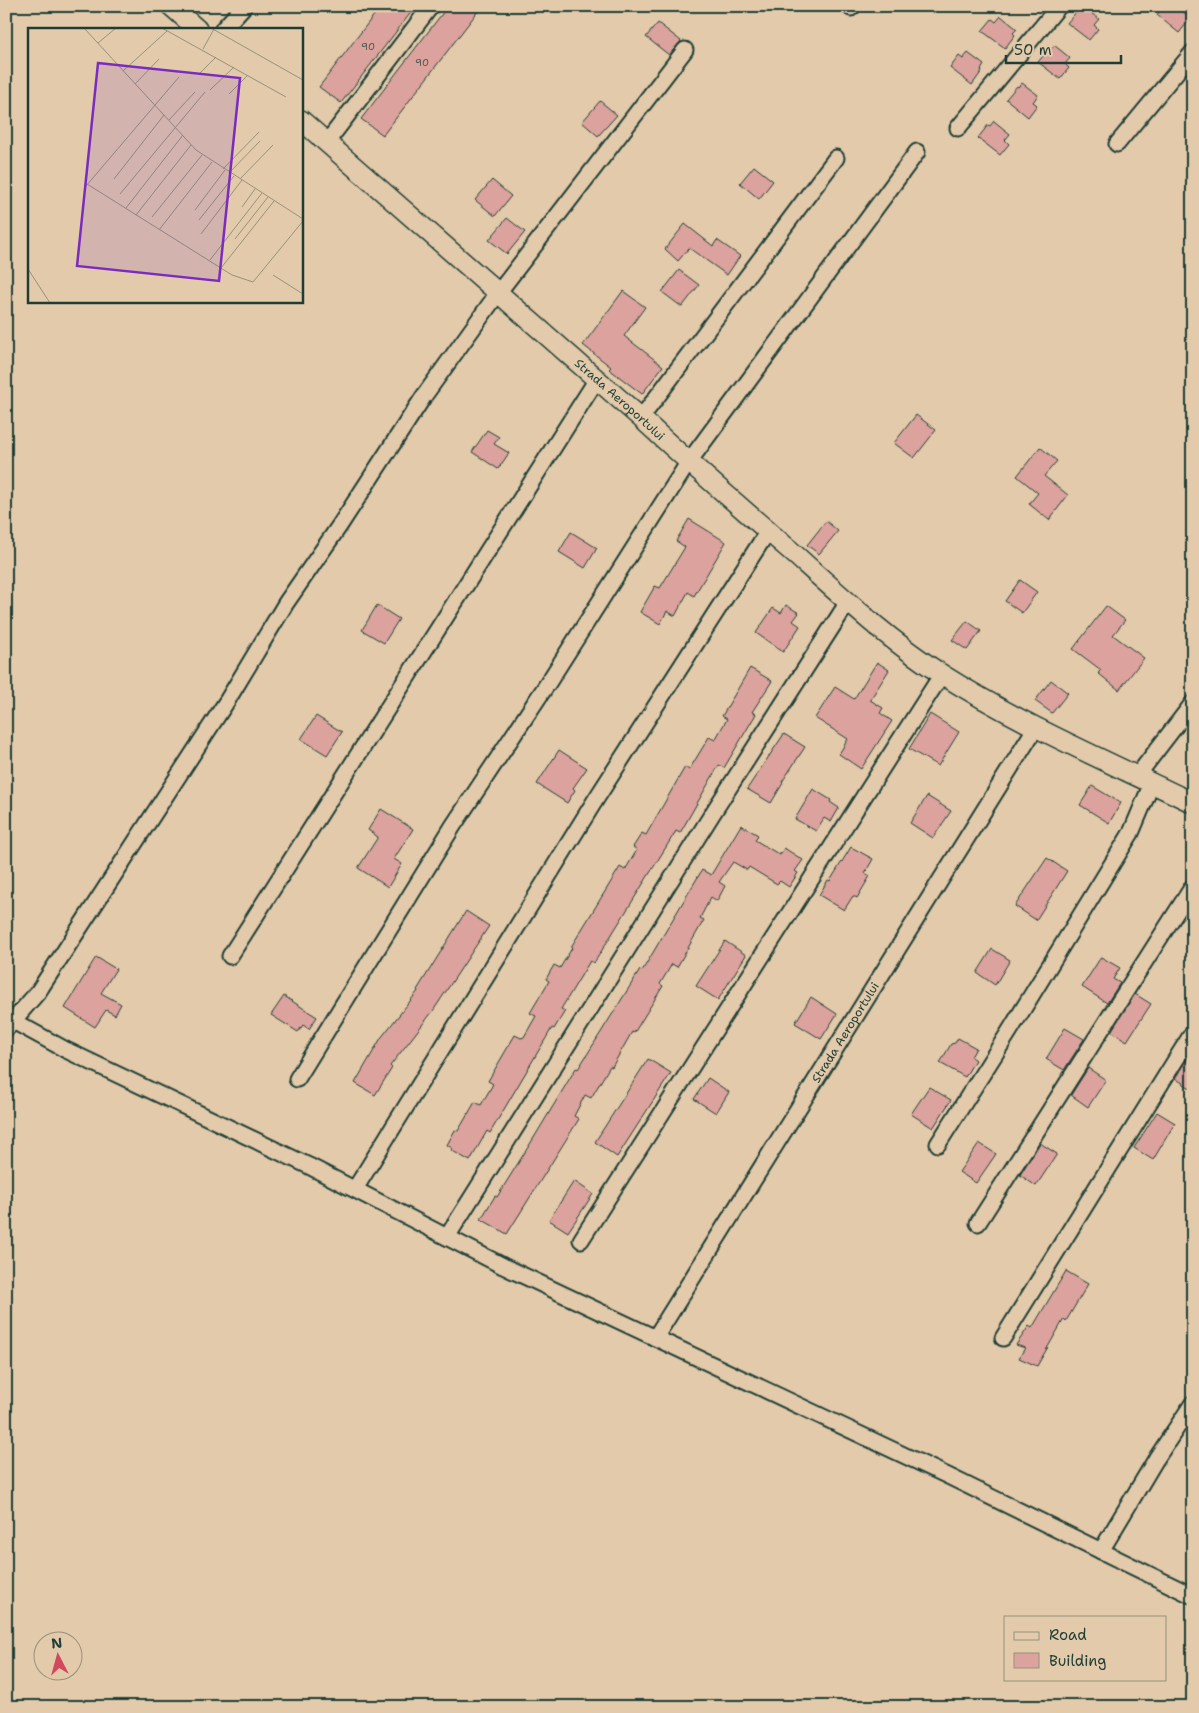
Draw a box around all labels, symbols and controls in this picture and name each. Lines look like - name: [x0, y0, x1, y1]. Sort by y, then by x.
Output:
- inset map: [28, 28, 302, 302]
- scale bar: [1006, 32, 1122, 64]
- house number: 90: [361, 40, 375, 53]
- text: 50 m: [1014, 40, 1052, 60]
- house number: 90: [415, 56, 429, 69]
- street label: Strada Aeroportului: [571, 355, 668, 444]
- street label: Strada Aeroportului: [808, 979, 883, 1086]
- legend: [1004, 1616, 1166, 1680]
- text: Road: [1049, 1625, 1087, 1645]
- north arrow: [32, 1630, 82, 1680]
- text: N: [50, 1634, 63, 1653]
- text: Building: [1049, 1651, 1106, 1671]

